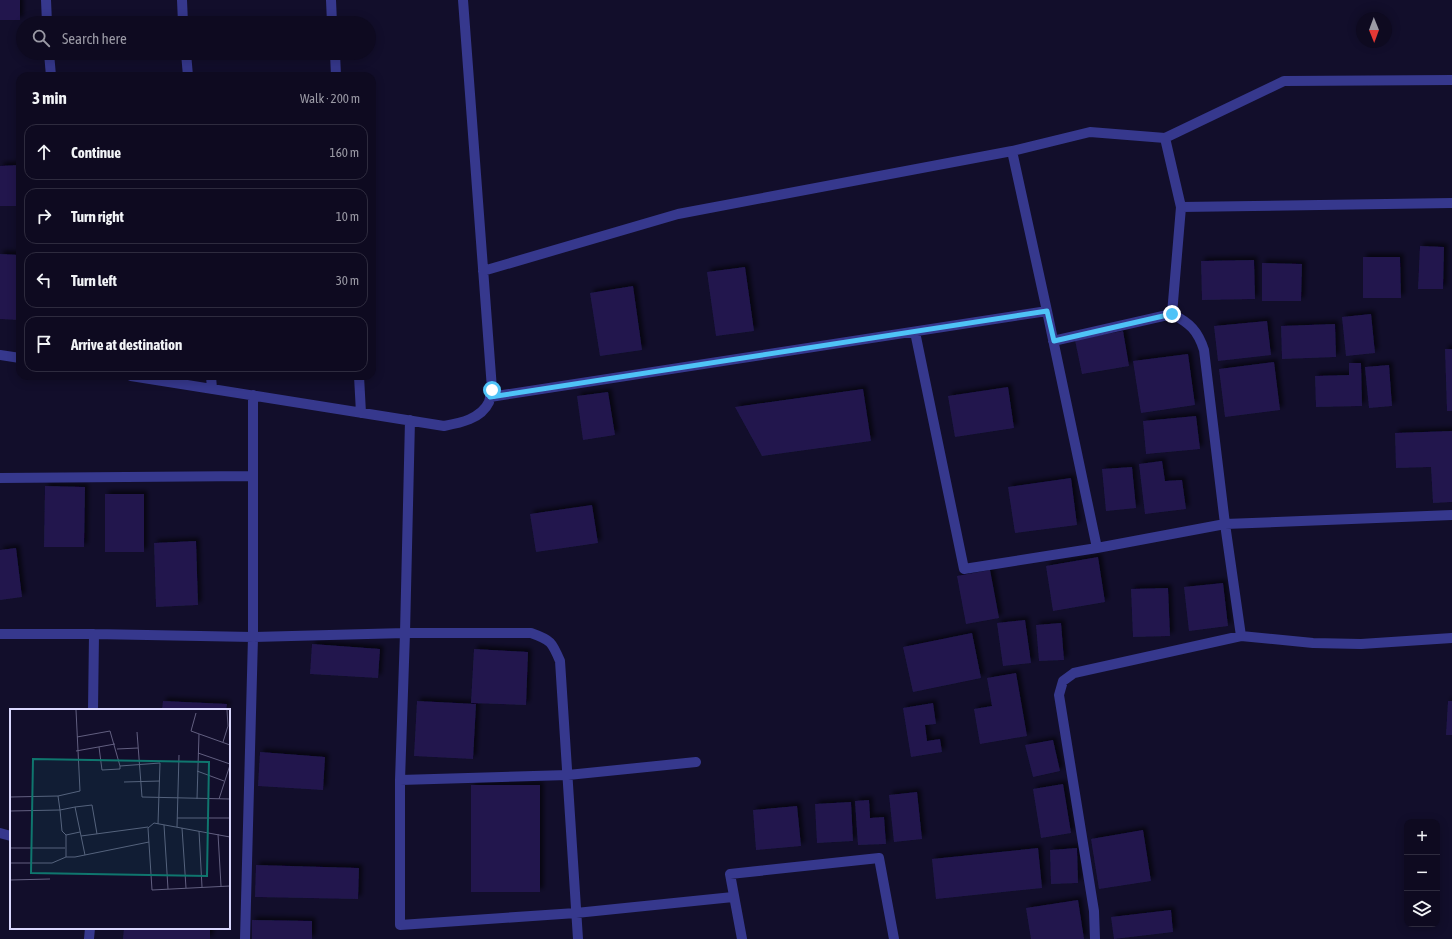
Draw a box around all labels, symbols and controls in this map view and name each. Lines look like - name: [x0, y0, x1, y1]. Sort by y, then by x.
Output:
- north arrow: [1356, 12, 1392, 48]
- search box: [16, 16, 376, 60]
- icon: search: [30, 27, 52, 49]
- text: Search here: [62, 30, 127, 47]
- text: 3 min: [32, 88, 67, 108]
- text: Walk · 200 m: [300, 91, 360, 106]
- icon: ahead: [33, 141, 55, 163]
- text: Continue: [71, 144, 121, 161]
- text: 160 m: [330, 145, 359, 160]
- icon: right: [33, 205, 55, 227]
- text: Turn right: [71, 208, 124, 225]
- text: 10 m: [336, 209, 359, 224]
- icon: left: [33, 269, 55, 291]
- text: Turn left: [71, 272, 117, 289]
- text: 30 m: [336, 273, 359, 288]
- route end: [1163, 305, 1181, 323]
- icon: arrive: [33, 333, 55, 355]
- text: Arrive at destination: [71, 336, 182, 353]
- route start: [483, 381, 501, 399]
- inset map: [10, 709, 230, 929]
- map controls: [1404, 819, 1440, 927]
- button: +: [1404, 819, 1440, 855]
- button: −: [1404, 855, 1440, 891]
- button: layers: [1404, 891, 1440, 927]

